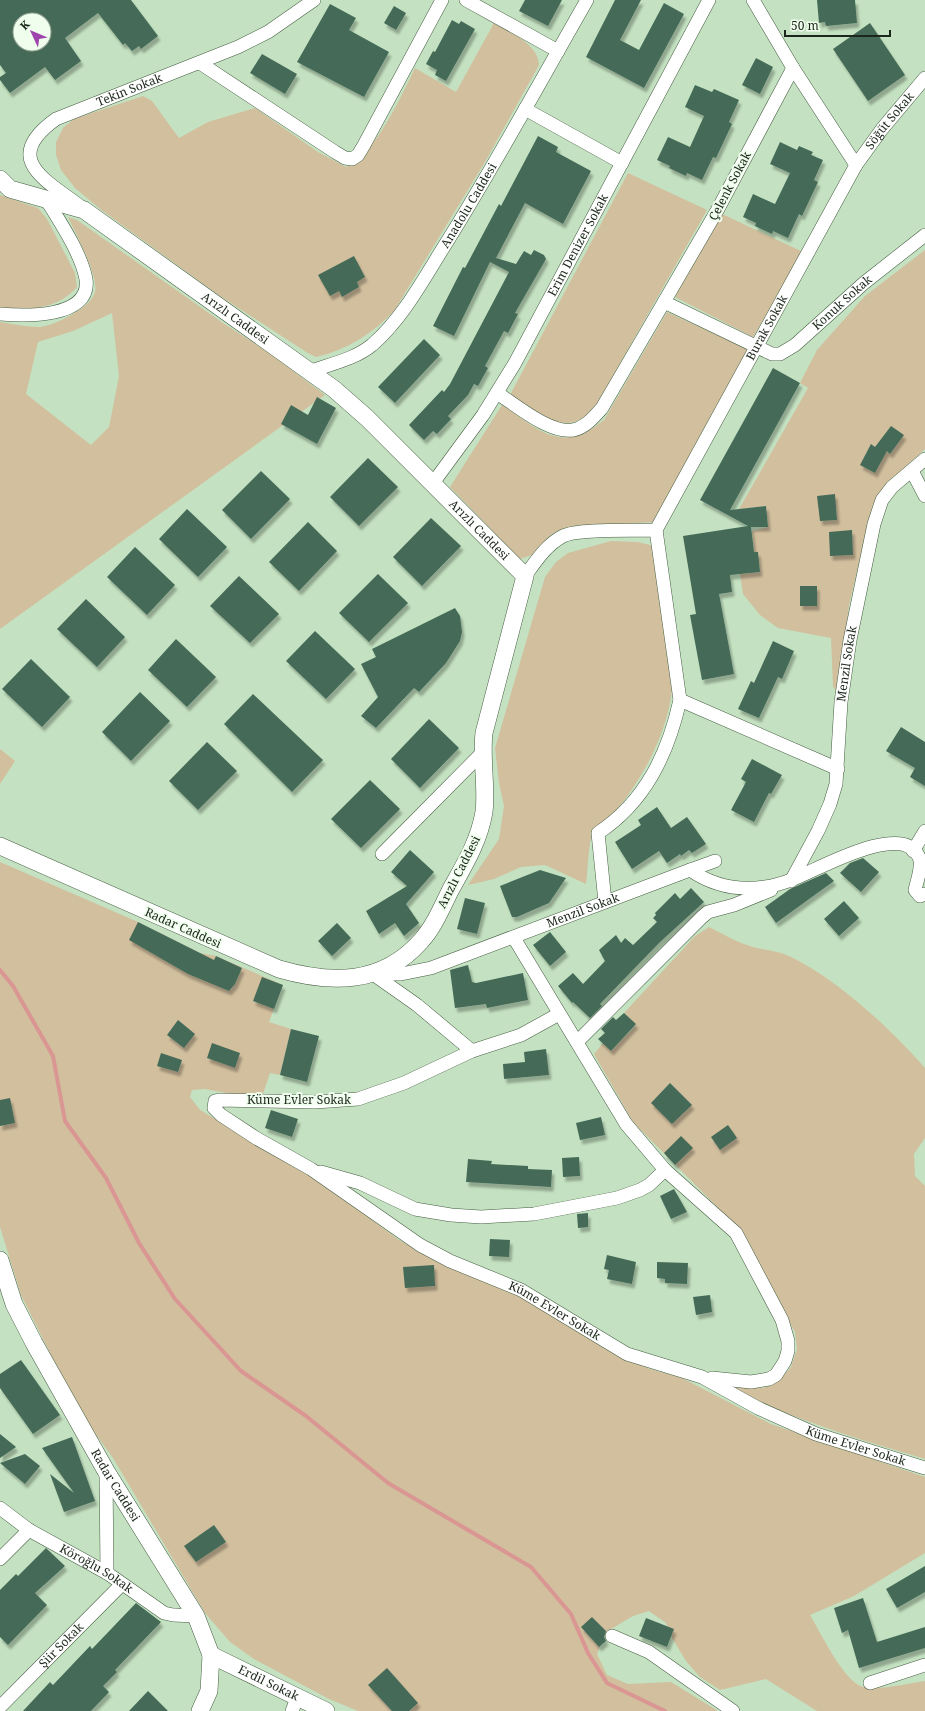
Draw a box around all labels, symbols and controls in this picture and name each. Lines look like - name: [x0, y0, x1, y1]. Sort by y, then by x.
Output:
- north arrow: [12, 12, 52, 52]
- scale bar: [785, 12, 890, 38]
- text: K: [16, 16, 33, 33]
- text: 50 m: [791, 17, 819, 34]
- street label: Tekin Sokak: [94, 69, 165, 110]
- street label: Söğüt Sokak: [861, 87, 918, 153]
- street label: Çelenk Sokak: [704, 147, 755, 223]
- street label: Anadolu Caddesi: [436, 160, 501, 251]
- street label: Erim Denizer Sokak: [543, 190, 612, 299]
- street label: Konuk Sokak: [808, 270, 876, 334]
- street label: Arızlı Caddesi: [198, 288, 273, 348]
- street label: Burak Sokak: [742, 291, 792, 363]
- street label: Arızlı Caddesi: [445, 496, 514, 564]
- street label: Menzil Sokak: [832, 623, 861, 703]
- street label: Arızlı Caddesi: [433, 832, 484, 911]
- street label: Menzil Sokak: [544, 888, 622, 932]
- street label: Radar Caddesi: [142, 903, 224, 952]
- street label: Küme Evler Sokak: [247, 1091, 352, 1108]
- street label: Küme Evler Sokak: [506, 1277, 605, 1345]
- street label: Küme Evler Sokak: [803, 1421, 909, 1470]
- street label: Radar Caddesi: [87, 1446, 144, 1525]
- street label: Köroğlu Sokak: [57, 1540, 138, 1597]
- street label: Şiir Sokak: [35, 1618, 88, 1671]
- street label: Erdil Sokak: [236, 1661, 303, 1705]

